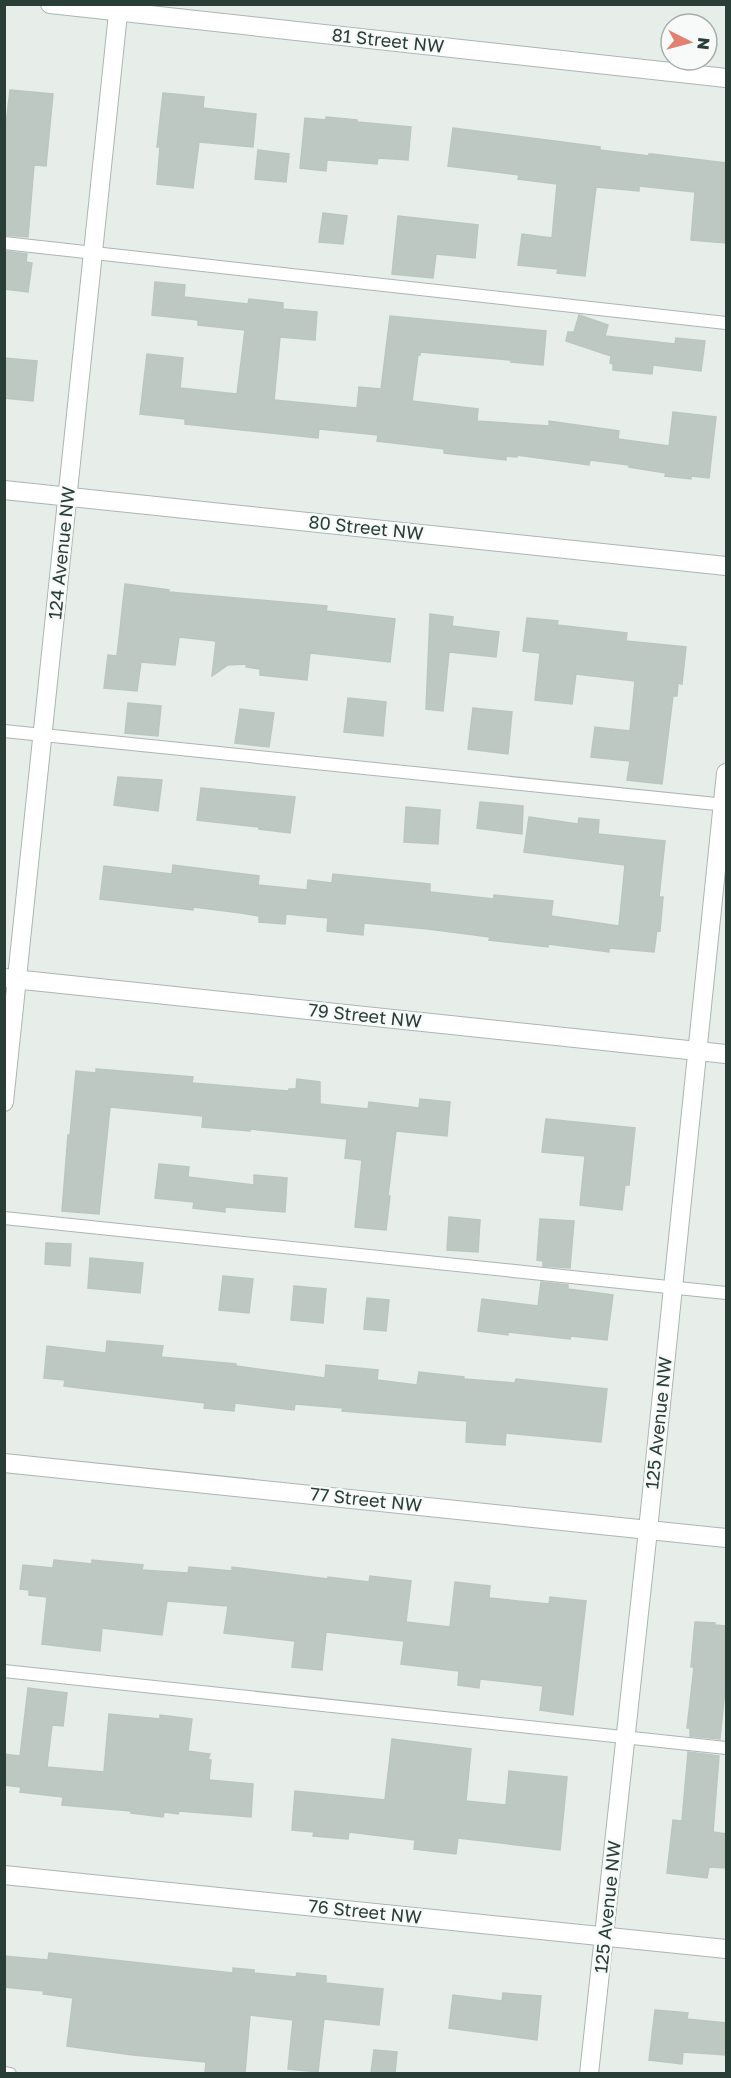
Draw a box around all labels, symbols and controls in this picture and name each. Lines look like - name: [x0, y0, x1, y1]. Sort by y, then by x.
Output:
- north arrow: [659, 12, 719, 72]
- street label: 81 Street NW: [331, 23, 445, 57]
- text: N: [693, 36, 714, 51]
- street label: 124 Avenue NW: [43, 485, 79, 621]
- street label: 80 Street NW: [308, 510, 425, 544]
- street label: 79 Street NW: [307, 998, 423, 1032]
- street label: 125 Avenue NW: [640, 1356, 676, 1490]
- street label: 77 Street NW: [309, 1482, 423, 1516]
- street label: 125 Avenue NW: [589, 1840, 625, 1974]
- street label: 76 Street NW: [307, 1894, 423, 1928]

